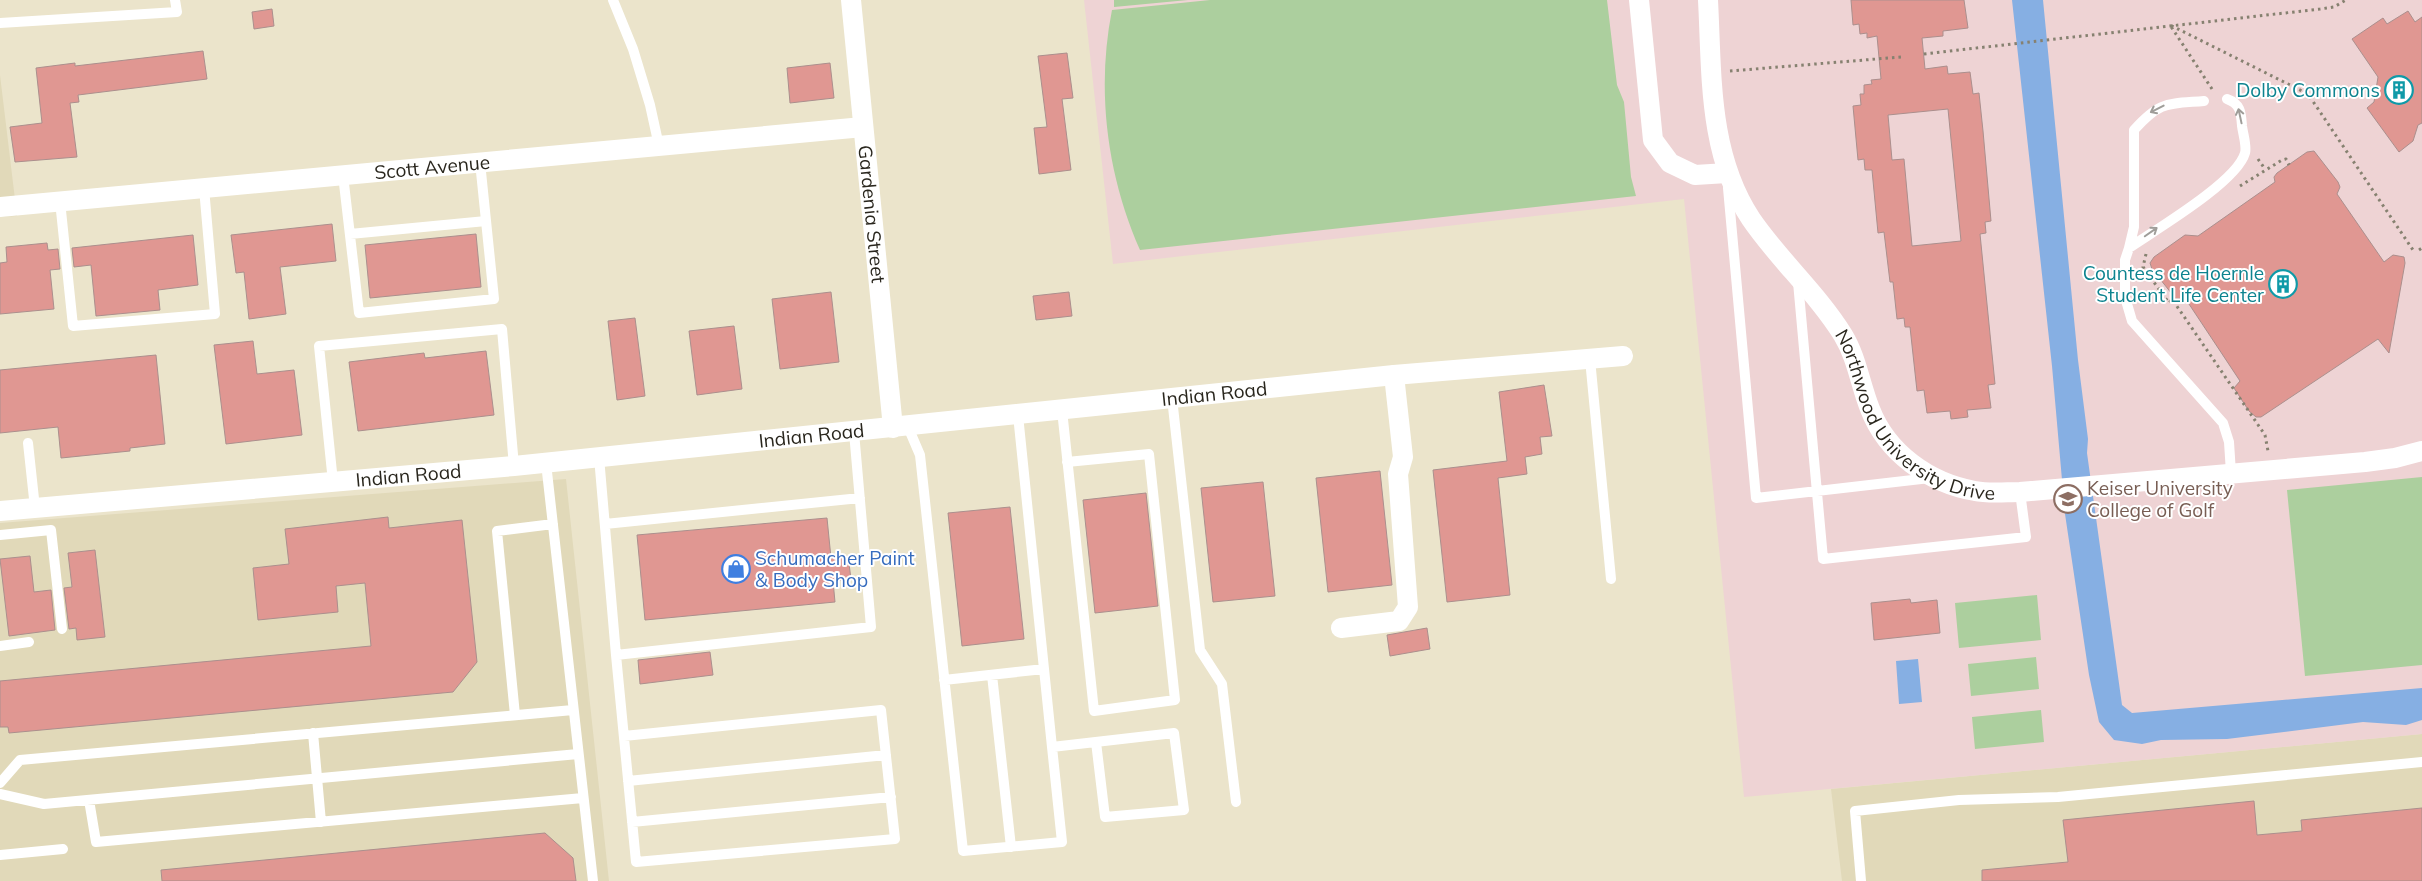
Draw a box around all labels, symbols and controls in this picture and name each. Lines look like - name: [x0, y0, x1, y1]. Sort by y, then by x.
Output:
- building icon: Dolby Commons: [2384, 75, 2414, 105]
- place label: Dolby Commons: [2236, 78, 2380, 102]
- one-way arrow: [2149, 105, 2164, 115]
- one-way arrow: [2235, 108, 2245, 124]
- street label: Gardenia Street: [853, 144, 891, 284]
- street label: Scott Avenue: [373, 150, 491, 184]
- one-way arrow: [2144, 227, 2158, 237]
- place label: Countess de Hoernle Student Life Center: [2083, 261, 2264, 307]
- building icon: Countess de Hoernle Student Life Center: [2268, 269, 2298, 299]
- street label: Northwood University Drive: [1830, 325, 1995, 505]
- street label: Indian Road: [1160, 376, 1268, 411]
- street label: Indian Road: [757, 418, 865, 453]
- street label: Indian Road: [355, 459, 462, 492]
- place label: Keiser University College of Golf: [2087, 476, 2233, 522]
- school or university icon: Keiser University College of Golf: [2053, 484, 2083, 514]
- place label: Schumacher Paint & Body Shop: [755, 546, 915, 592]
- shop icon: Schumacher Paint & Body Shop: [721, 554, 751, 584]

